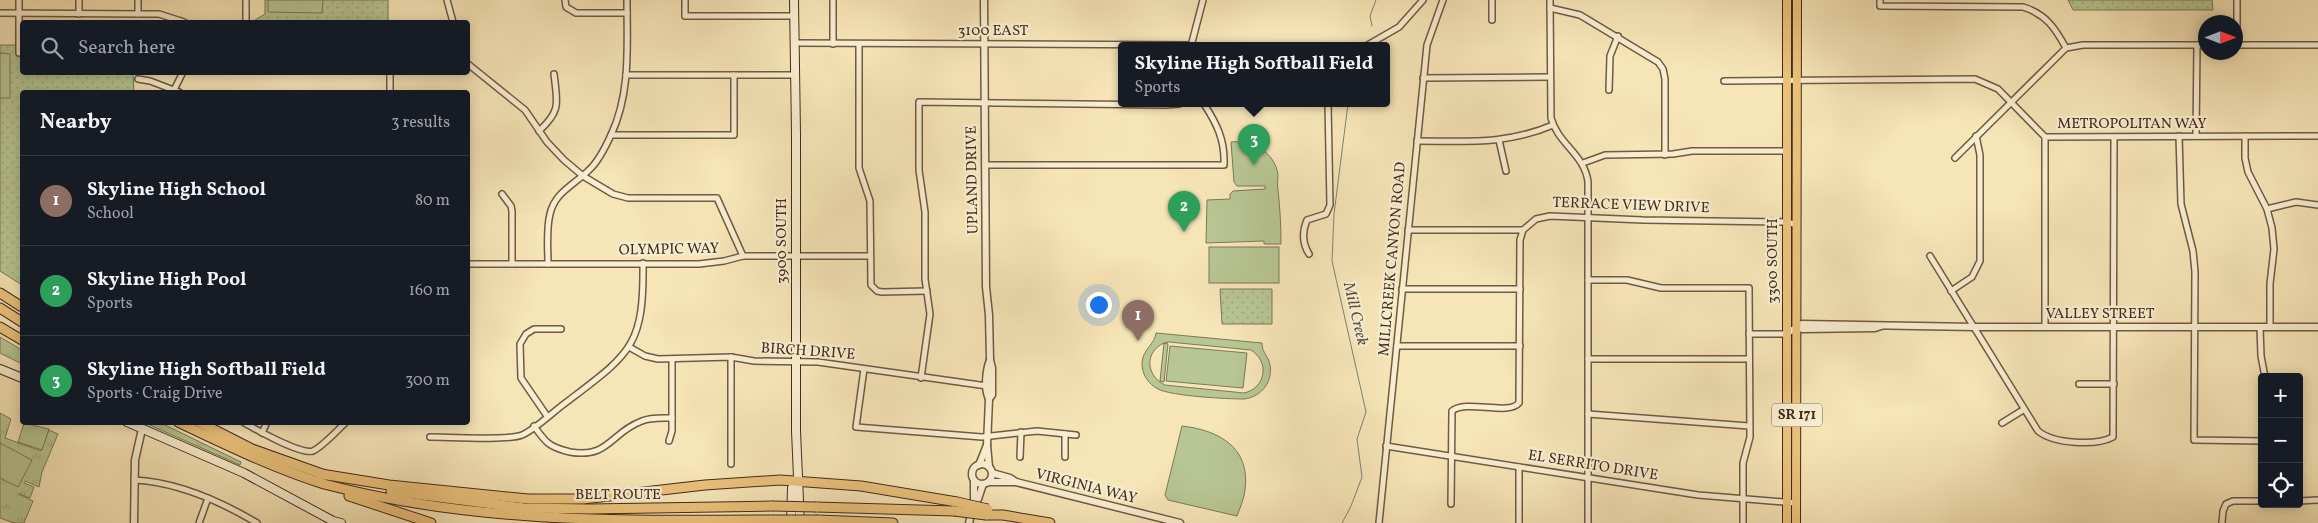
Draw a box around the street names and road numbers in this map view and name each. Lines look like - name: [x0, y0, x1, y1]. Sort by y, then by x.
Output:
- street label: 3100 EAST: [958, 21, 1029, 42]
- street label: METROPOLITAN WAY: [2057, 114, 2207, 135]
- street label: UPLAND DRIVE: [962, 125, 984, 235]
- street label: MILLCREEK CANYON ROAD: [1374, 161, 1412, 357]
- street label: TERRACE VIEW DRIVE: [1552, 193, 1710, 219]
- street label: 3900 SOUTH: [772, 198, 793, 284]
- street label: 3300 SOUTH: [1763, 218, 1784, 304]
- street label: OLYMPIC WAY: [619, 239, 720, 261]
- street label: VALLEY STREET: [2045, 304, 2155, 325]
- street label: BIRCH DRIVE: [760, 338, 856, 366]
- road number: SR 171: [1772, 404, 1822, 426]
- street label: EL SERRITO DRIVE: [1526, 445, 1660, 487]
- street label: VIRGINIA WAY: [1033, 464, 1140, 510]
- street label: BELT ROUTE: [575, 485, 661, 506]

